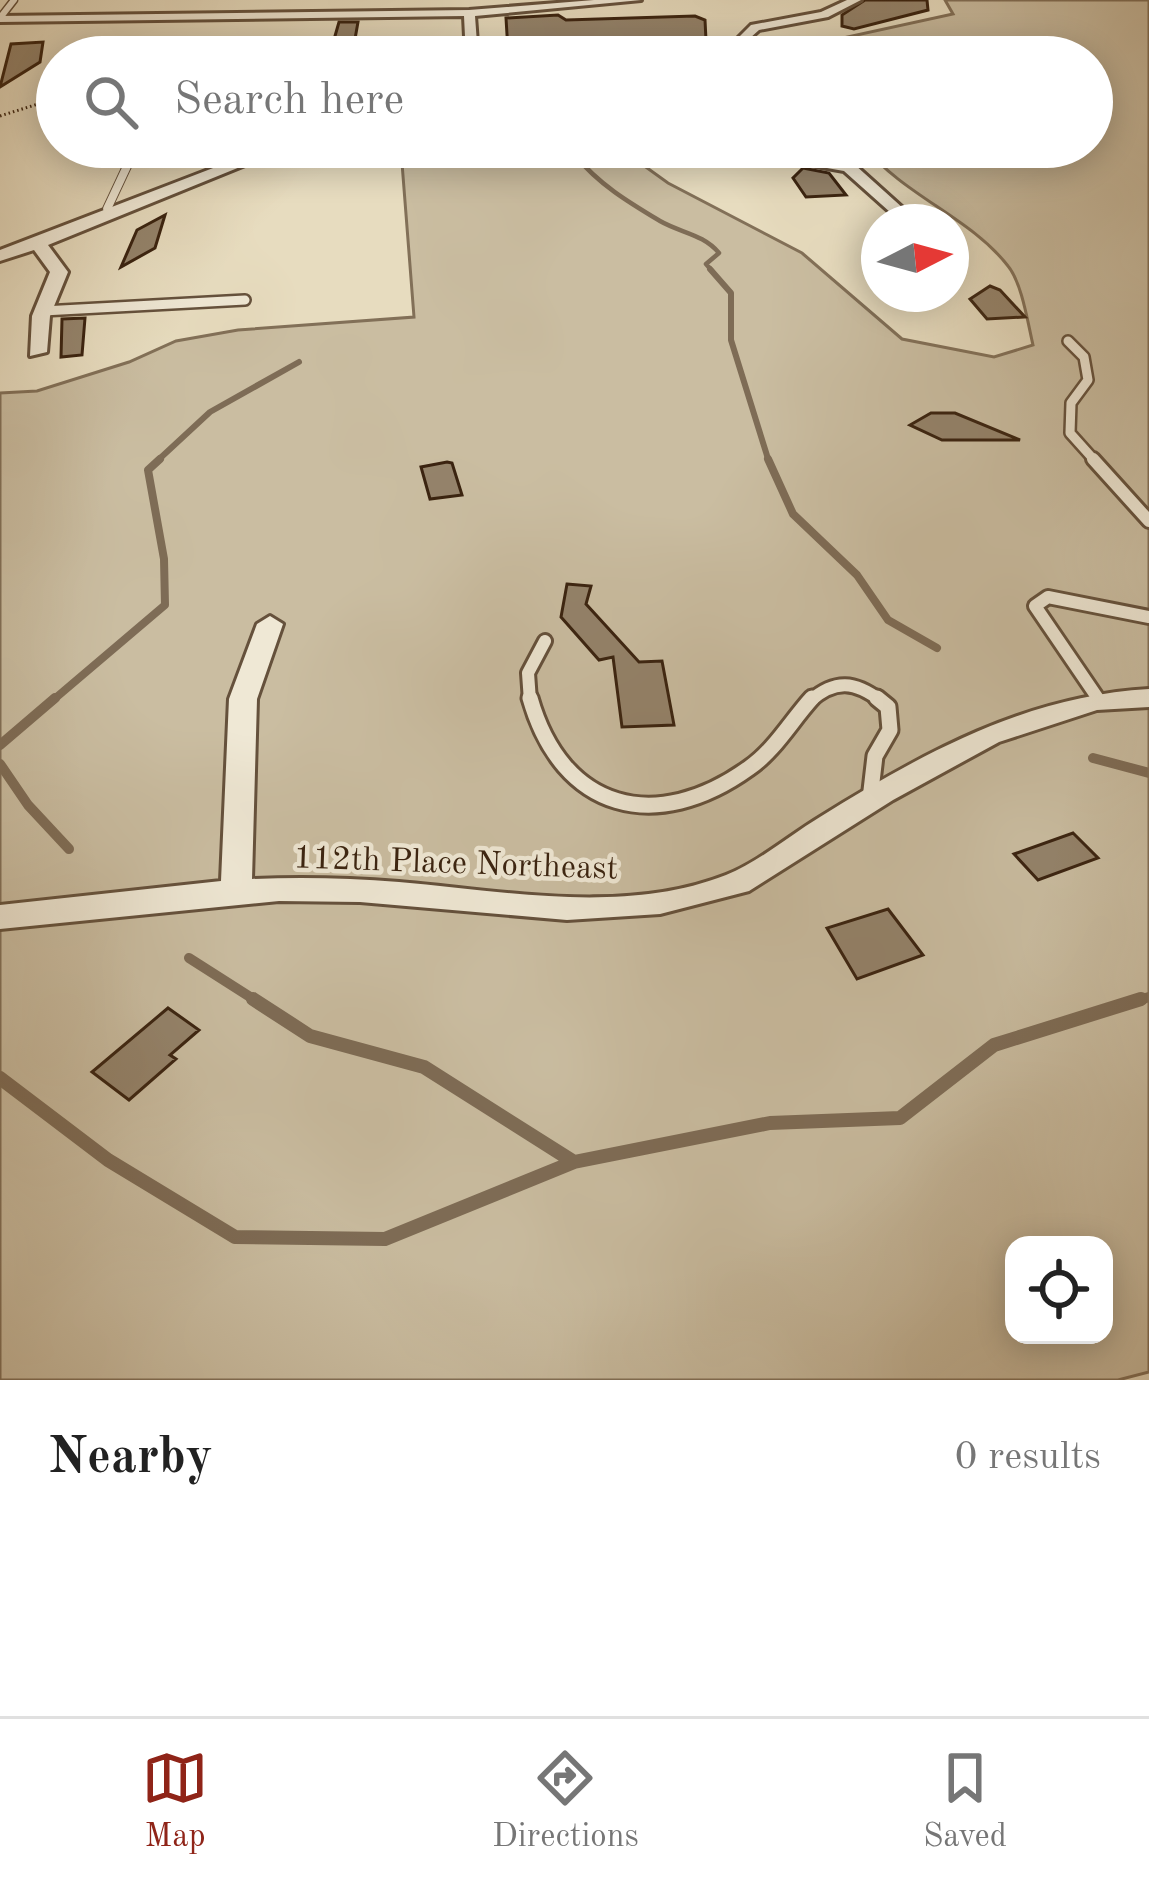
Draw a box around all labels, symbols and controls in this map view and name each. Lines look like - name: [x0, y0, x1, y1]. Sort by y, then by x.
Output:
- search box: [36, 36, 1113, 168]
- icon: search: [78, 69, 144, 135]
- text: Search here: [174, 79, 404, 124]
- north arrow: [861, 204, 969, 312]
- street label: 112th Place Northeast: [293, 842, 619, 887]
- map controls: [1005, 1236, 1113, 1344]
- button: locate: [1005, 1236, 1113, 1344]
- text: Nearby: [48, 1433, 213, 1484]
- text: 0 results: [955, 1438, 1101, 1477]
- tab: Map: [142, 1745, 208, 1858]
- tab: Directions: [492, 1745, 639, 1858]
- tab: Saved: [923, 1745, 1007, 1858]

